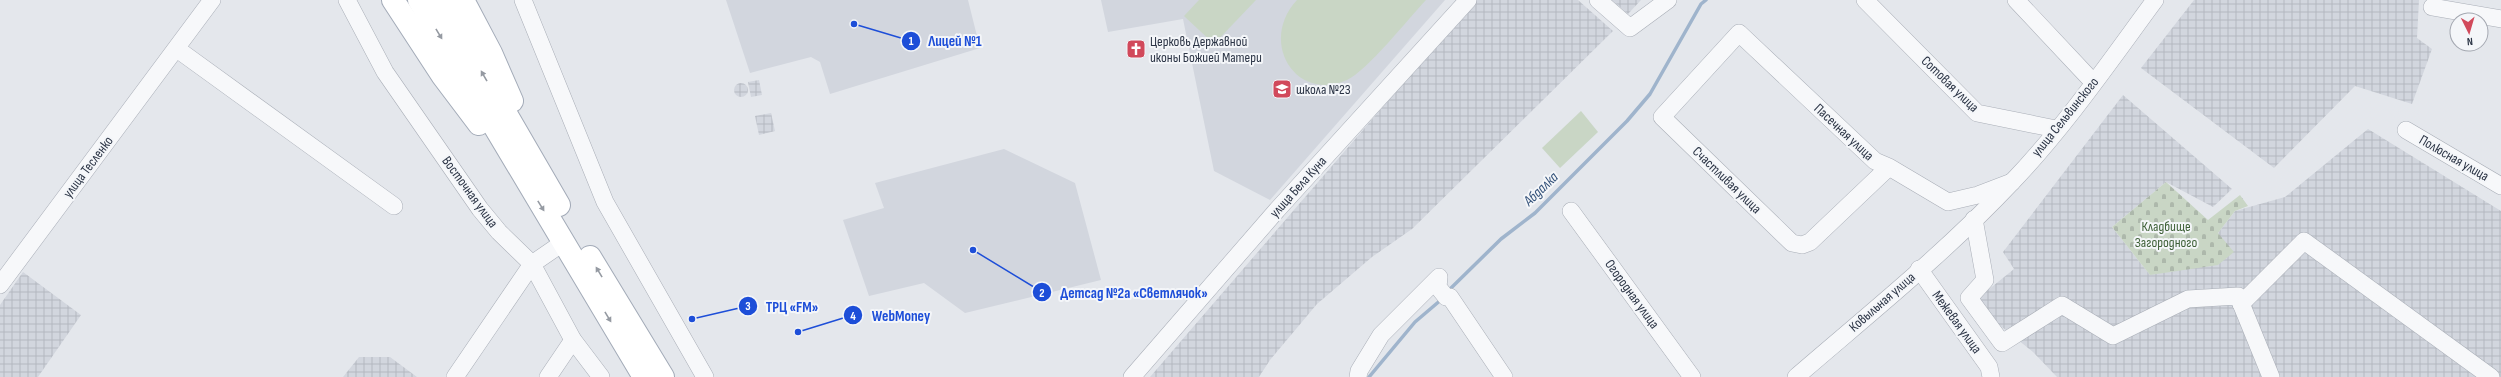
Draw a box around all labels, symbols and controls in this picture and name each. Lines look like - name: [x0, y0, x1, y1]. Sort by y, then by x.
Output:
- north arrow: [2449, 12, 2489, 52]
- one-way arrow: [436, 28, 443, 40]
- callout: Лицей №1: [901, 28, 990, 55]
- text: Лицей №1: [927, 32, 982, 51]
- place label: Церковь Державной иконы Божией Матери: [1150, 33, 1262, 66]
- text: 1: [909, 34, 914, 49]
- text: N: [2466, 35, 2473, 48]
- church icon: Церковь Державной иконы Божией Матери: [1125, 38, 1147, 60]
- street label: Сотовая улица: [1918, 52, 1982, 116]
- one-way arrow: [480, 70, 487, 82]
- street label: улица Сельвинского: [2028, 74, 2102, 160]
- school or university icon: школа №23: [1271, 78, 1293, 100]
- place label: школа №23: [1296, 81, 1351, 98]
- street label: Пасечная улица: [1811, 100, 1877, 164]
- street label: Полюсная улица: [2416, 131, 2492, 185]
- street label: улица Тесленко: [59, 133, 117, 201]
- street label: Счастливая улица: [1689, 143, 1765, 217]
- street label: Восточная улица: [438, 153, 502, 231]
- street label: улица Бела Куна: [1266, 153, 1330, 221]
- water label: Абдалка: [1519, 168, 1562, 211]
- one-way arrow: [538, 200, 545, 212]
- park label: Кладбище Загородного: [2135, 218, 2197, 251]
- street label: Огородная улица: [1601, 256, 1663, 332]
- one-way arrow: [596, 266, 603, 278]
- street label: Ковыльная улица: [1845, 269, 1919, 335]
- callout: Детсад №2а «Светлячок»: [1032, 279, 1216, 306]
- text: Детсад №2а «Светлячок»: [1060, 284, 1208, 303]
- text: 2: [1039, 286, 1045, 301]
- street label: Межевая улица: [1929, 287, 1985, 357]
- callout: ТРЦ «FM»: [738, 293, 826, 320]
- text: ТРЦ «FM»: [766, 298, 819, 317]
- text: 3: [745, 299, 751, 314]
- callout: WebMoney: [843, 302, 938, 329]
- text: WebMoney: [872, 307, 931, 326]
- text: 4: [850, 309, 856, 324]
- one-way arrow: [605, 311, 612, 323]

